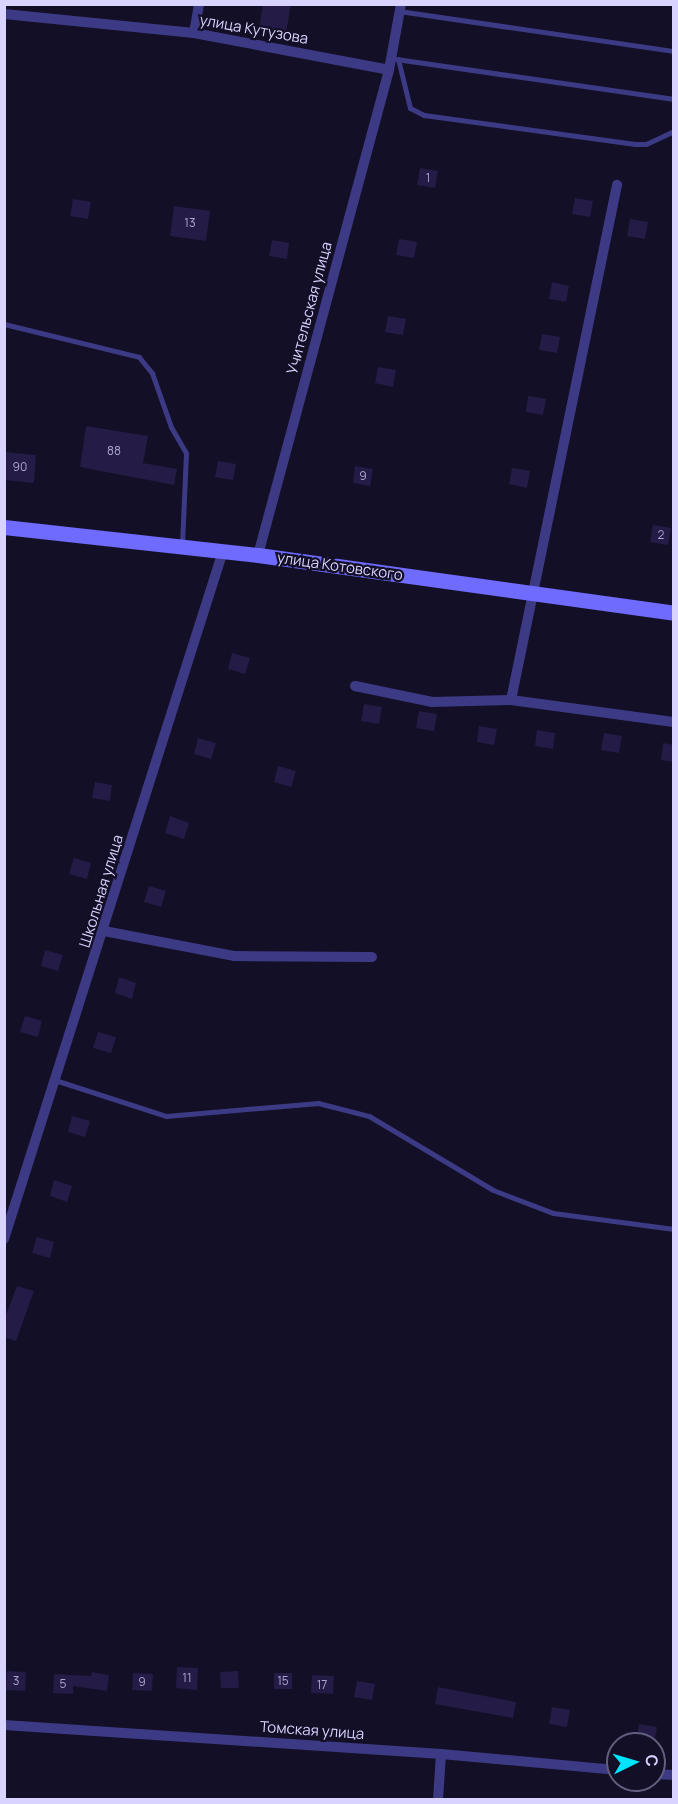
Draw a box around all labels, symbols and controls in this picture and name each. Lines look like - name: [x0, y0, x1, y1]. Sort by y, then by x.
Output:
- street label: улица Кутузова: [198, 11, 310, 47]
- house number: 1: [426, 171, 430, 185]
- house number: 13: [184, 216, 196, 230]
- street label: Учительская улица: [283, 240, 335, 376]
- house number: 88: [107, 444, 121, 458]
- house number: 90: [13, 460, 27, 474]
- house number: 9: [359, 469, 367, 483]
- house number: 2: [658, 528, 664, 542]
- street label: улица Котовского: [276, 548, 404, 584]
- street label: Школьная улица: [75, 832, 127, 950]
- house number: 11: [182, 1671, 192, 1685]
- house number: 3: [13, 1674, 19, 1688]
- house number: 15: [277, 1674, 289, 1688]
- house number: 9: [138, 1675, 146, 1689]
- house number: 5: [60, 1677, 66, 1691]
- house number: 17: [317, 1678, 327, 1692]
- street label: Томская улица: [259, 1717, 365, 1743]
- north arrow: [606, 1732, 666, 1792]
- text: С: [640, 1754, 663, 1767]

